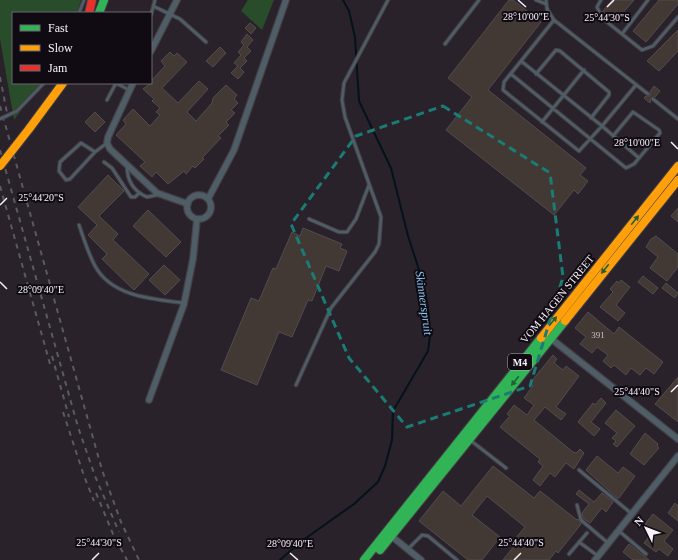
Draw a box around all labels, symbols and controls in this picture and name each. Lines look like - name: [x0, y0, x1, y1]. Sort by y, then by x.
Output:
- text: 28°10'00"E: [503, 11, 549, 22]
- legend: [12, 12, 152, 84]
- text: 25°44'30"S: [584, 12, 630, 23]
- text: Fast: [48, 21, 69, 35]
- text: Slow: [48, 41, 73, 55]
- text: Jam: [48, 61, 68, 75]
- text: 28°10'00"E: [614, 137, 660, 148]
- text: 25°44'20"S: [18, 192, 64, 203]
- one-way arrow: [630, 214, 639, 225]
- street label: VOM HAGEN STREET: [518, 252, 596, 346]
- one-way arrow: [601, 263, 610, 274]
- water label: Skinnerspruit: [413, 270, 436, 337]
- text: 28°09'40"E: [18, 284, 64, 295]
- one-way arrow: [549, 315, 558, 326]
- house number: 391: [591, 330, 605, 340]
- road number: M4: [508, 354, 532, 370]
- one-way arrow: [510, 375, 519, 386]
- text: 25°44'40"S: [614, 386, 660, 397]
- north arrow: [626, 508, 666, 548]
- text: N: [632, 514, 646, 528]
- text: 25°44'30"S: [76, 537, 122, 548]
- text: 25°44'40"S: [498, 537, 544, 548]
- text: 28°09'40"E: [267, 538, 313, 549]

